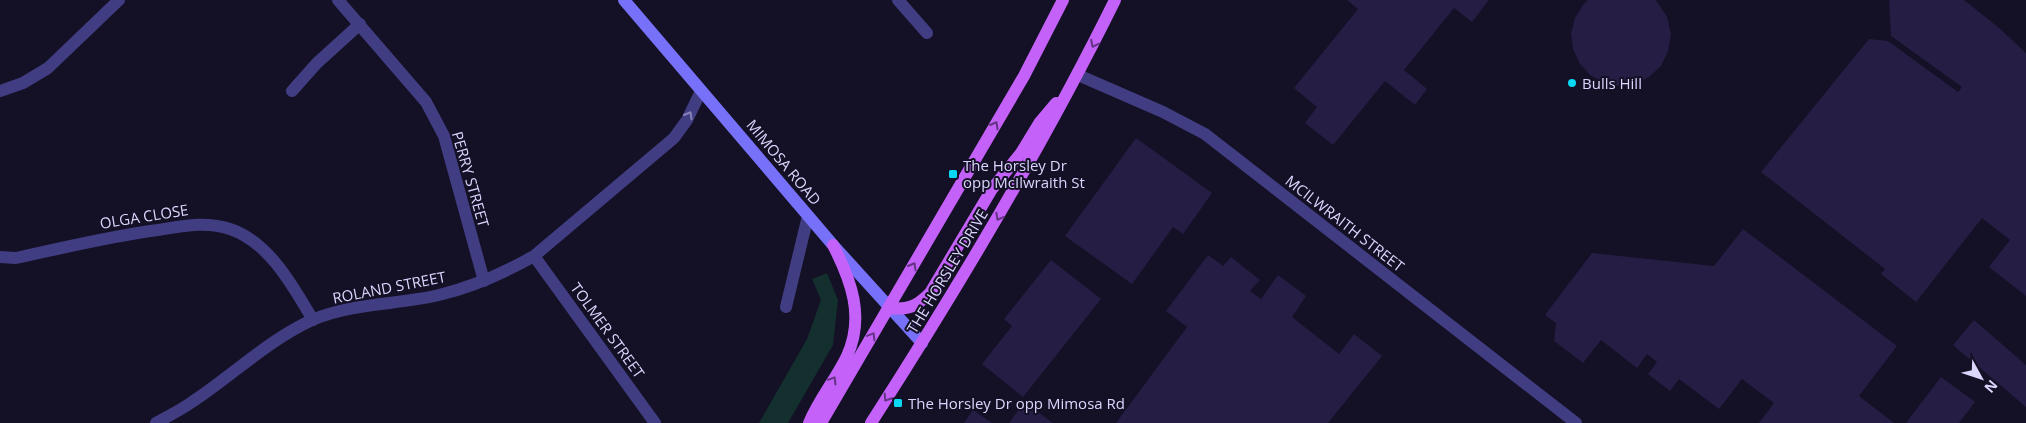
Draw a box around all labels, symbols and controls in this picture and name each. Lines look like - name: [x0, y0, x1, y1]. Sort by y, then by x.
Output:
- one-way arrow: [1090, 39, 1100, 48]
- place label: Bulls Hill: [1582, 73, 1642, 93]
- marker: Bulls Hill: [1566, 77, 1578, 89]
- one-way arrow: [683, 112, 693, 121]
- street label: MIMOSA ROAD: [742, 115, 826, 209]
- one-way arrow: [989, 122, 999, 131]
- street label: PERRY STREET: [448, 129, 494, 230]
- place label: The Horsley Dr opp McIlwraith St: [963, 155, 1085, 192]
- marker: The Horsley Dr opp McIlwraith St: [947, 168, 959, 180]
- street label: MCILWRAITH STREET: [1281, 170, 1409, 276]
- street label: OLGA CLOSE: [98, 199, 190, 233]
- street label: THE HORSLEY DRIVE: [902, 205, 992, 337]
- one-way arrow: [995, 211, 1005, 220]
- one-way arrow: [907, 262, 917, 271]
- street label: ROLAND STREET: [331, 266, 448, 308]
- street label: TOLMER STREET: [567, 278, 650, 382]
- one-way arrow: [866, 332, 876, 341]
- north arrow: [1956, 353, 2006, 403]
- text: N: [1980, 376, 2002, 397]
- one-way arrow: [826, 377, 836, 386]
- one-way arrow: [884, 393, 894, 402]
- place label: The Horsley Dr opp Mimosa Rd: [908, 393, 1125, 413]
- marker: The Horsley Dr opp Mimosa Rd: [892, 397, 904, 409]

